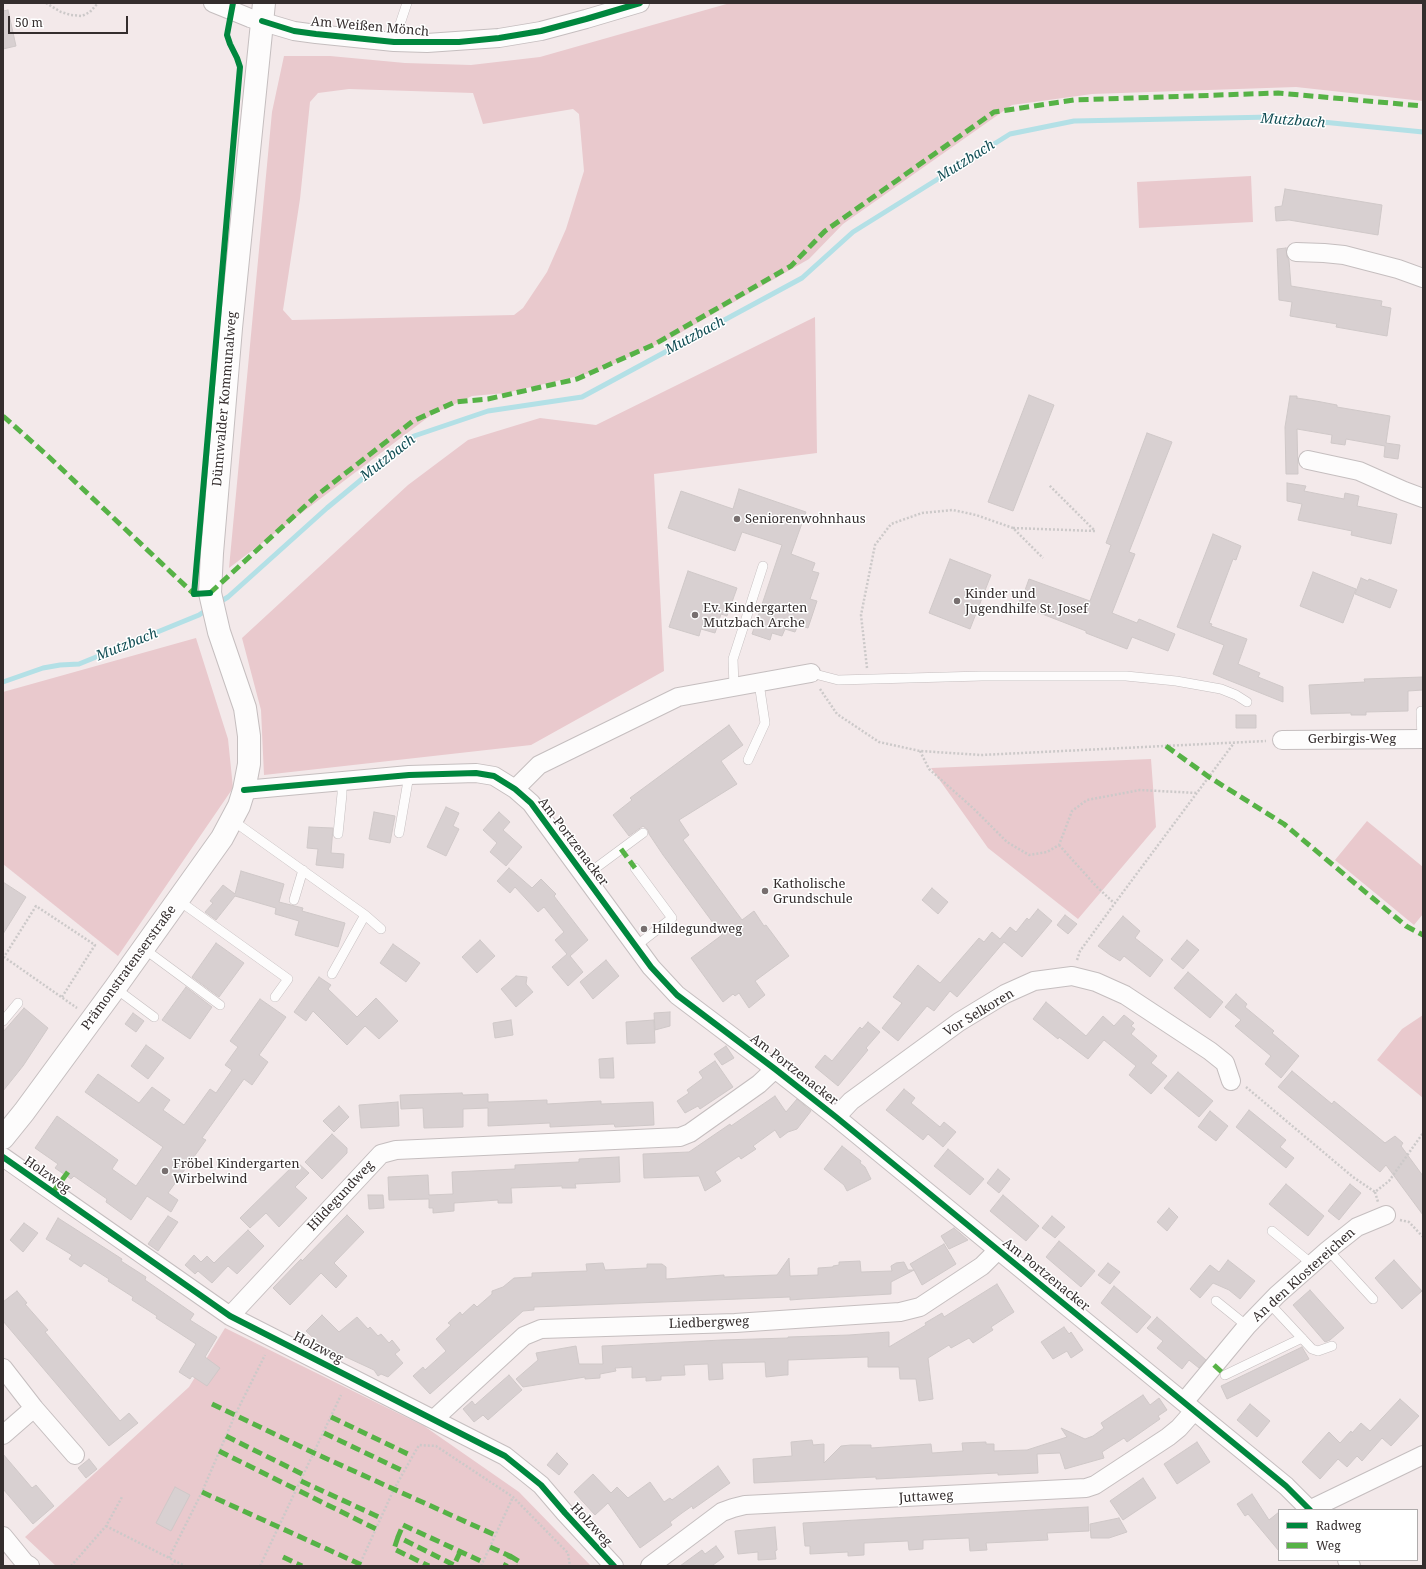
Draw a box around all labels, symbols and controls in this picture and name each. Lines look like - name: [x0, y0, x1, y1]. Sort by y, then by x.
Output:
- scale bar: [10, 8, 130, 34]
- text: 50 m: [15, 14, 43, 31]
- street label: Am Weißen Mönch: [310, 14, 430, 40]
- water label: Mutzbach: [1260, 110, 1326, 132]
- water label: Mutzbach: [934, 137, 998, 185]
- street label: Dünnwalder Kommunalweg: [210, 311, 240, 487]
- water label: Mutzbach: [662, 313, 728, 359]
- water label: Mutzbach: [357, 431, 419, 485]
- place label: Seniorenwohnhaus: [745, 511, 866, 527]
- marker: Seniorenwohnhaus: [732, 514, 742, 524]
- place label: Kinder und Jugendhilfe St. Josef: [965, 586, 1088, 617]
- marker: Kinder und Jugendhilfe St. Josef: [952, 596, 962, 606]
- place label: Ev. Kindergarten Mutzbach Arche: [703, 600, 807, 631]
- marker: Ev. Kindergarten Mutzbach Arche: [690, 610, 700, 620]
- water label: Mutzbach: [94, 625, 160, 665]
- street label: Gerbirgis-Weg: [1308, 731, 1396, 747]
- street label: Am Portzenacker: [535, 795, 611, 889]
- place label: Katholische Grundschule: [773, 876, 853, 907]
- marker: Katholische Grundschule: [760, 886, 770, 896]
- street label: Prämonstratenserstraße: [78, 902, 180, 1034]
- place label: Hildegundweg: [652, 921, 742, 937]
- marker: Hildegundweg: [639, 924, 649, 934]
- street label: Vor Selkoren: [941, 986, 1017, 1040]
- street label: Am Portzenacker: [747, 1031, 841, 1109]
- street label: Holzweg: [21, 1153, 73, 1197]
- place label: Fröbel Kindergarten Wirbelwind: [173, 1156, 300, 1187]
- street label: Hildegundweg: [305, 1158, 377, 1234]
- marker: Fröbel Kindergarten Wirbelwind: [160, 1166, 170, 1176]
- street label: An den Klostereichen: [1249, 1225, 1359, 1325]
- street label: Am Portzenacker: [1000, 1235, 1092, 1315]
- street label: Liedbergweg: [669, 1314, 749, 1332]
- street label: Holzweg: [291, 1329, 345, 1367]
- street label: Juttaweg: [898, 1488, 954, 1506]
- street label: Holzweg: [567, 1500, 615, 1550]
- legend: [1278, 1509, 1418, 1561]
- text: Radweg: [1316, 1517, 1361, 1534]
- text: Weg: [1316, 1537, 1341, 1554]

